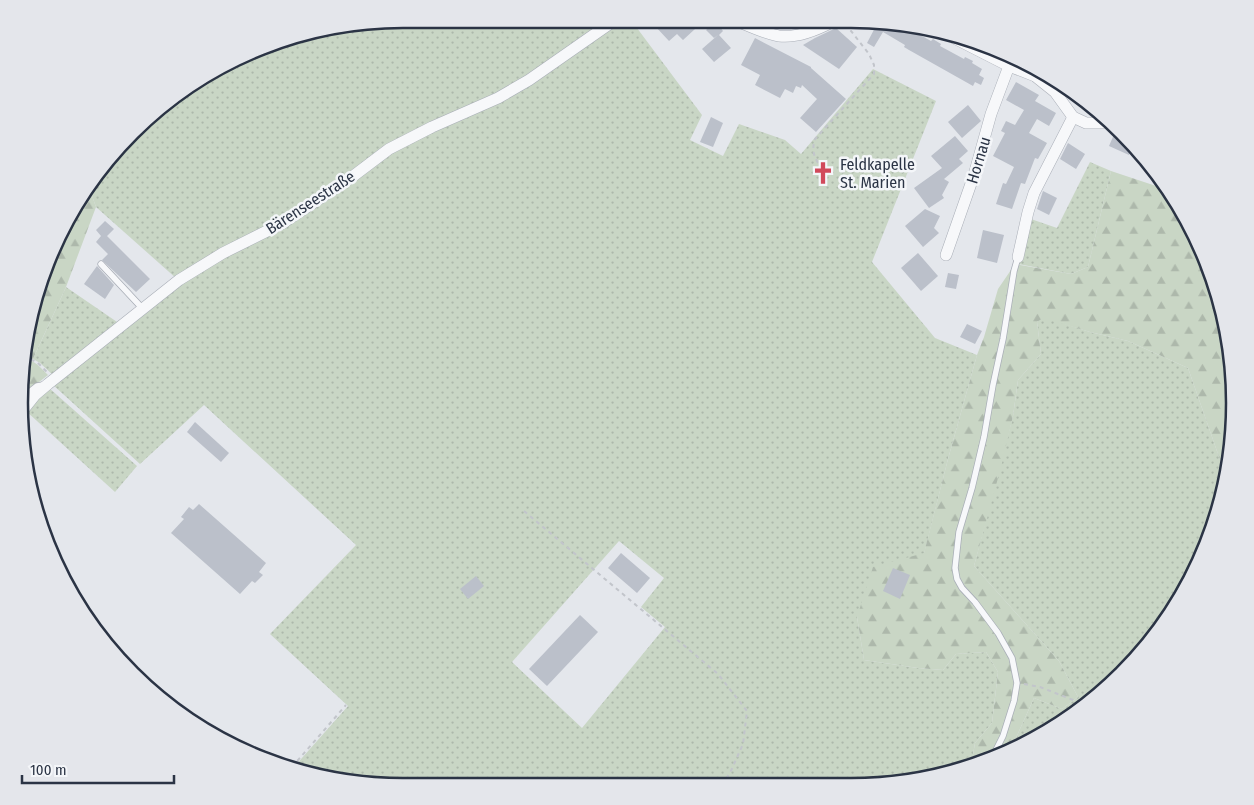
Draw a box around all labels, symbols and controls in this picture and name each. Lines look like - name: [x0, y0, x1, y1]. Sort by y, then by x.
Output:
- street label: Hornau: [962, 134, 995, 186]
- place label: Feldkapelle St. Marien: [840, 155, 915, 192]
- church icon: Feldkapelle St. Marien: [810, 160, 836, 186]
- street label: Bärenseestraße: [262, 167, 358, 238]
- scale bar: [22, 752, 175, 784]
- text: 100 m: [30, 761, 67, 779]

